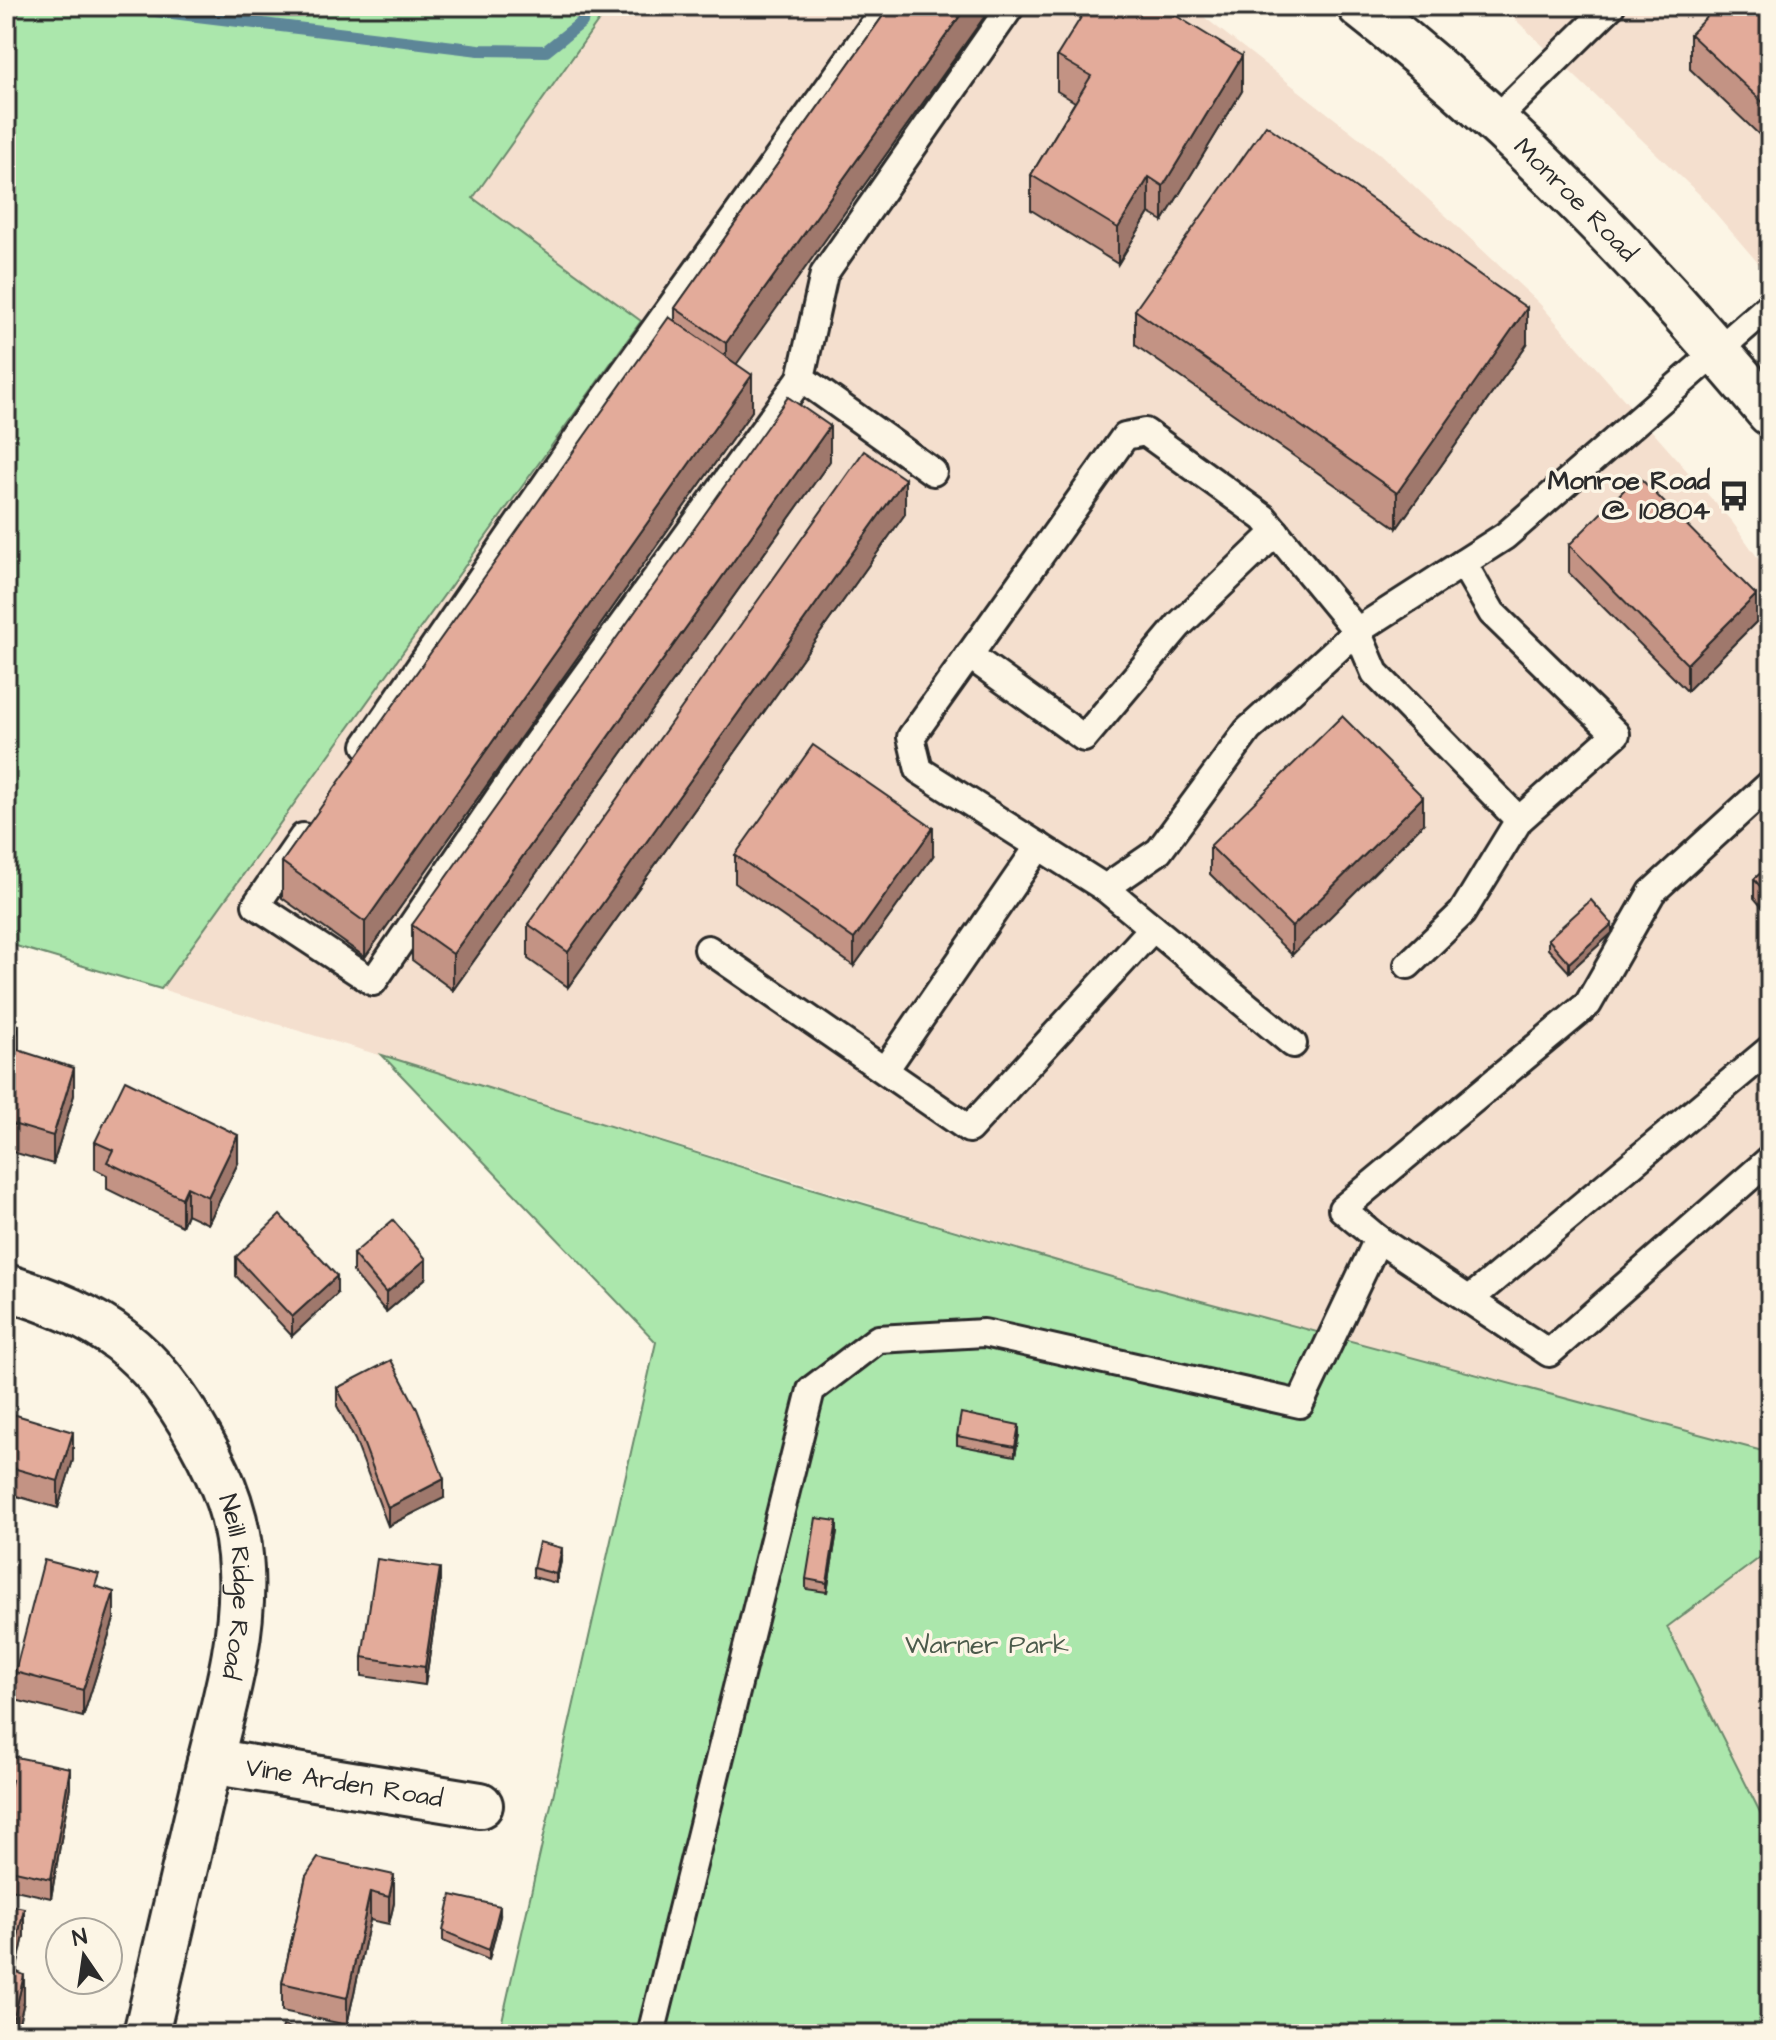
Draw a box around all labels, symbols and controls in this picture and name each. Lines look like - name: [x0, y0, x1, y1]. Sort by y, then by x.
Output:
- street label: Monroe Road: [1506, 129, 1646, 270]
- place label: Monroe Road @ 10804: [1548, 463, 1711, 529]
- bus stop icon: Monroe Road @ 10804: [1717, 479, 1751, 513]
- street label: Neill Ridge Road: [209, 1490, 259, 1683]
- park label: Warner Park: [905, 1627, 1069, 1663]
- street label: Vine Arden Road: [243, 1749, 446, 1817]
- north arrow: [44, 1916, 124, 1996]
- text: N: [70, 1921, 90, 1955]

